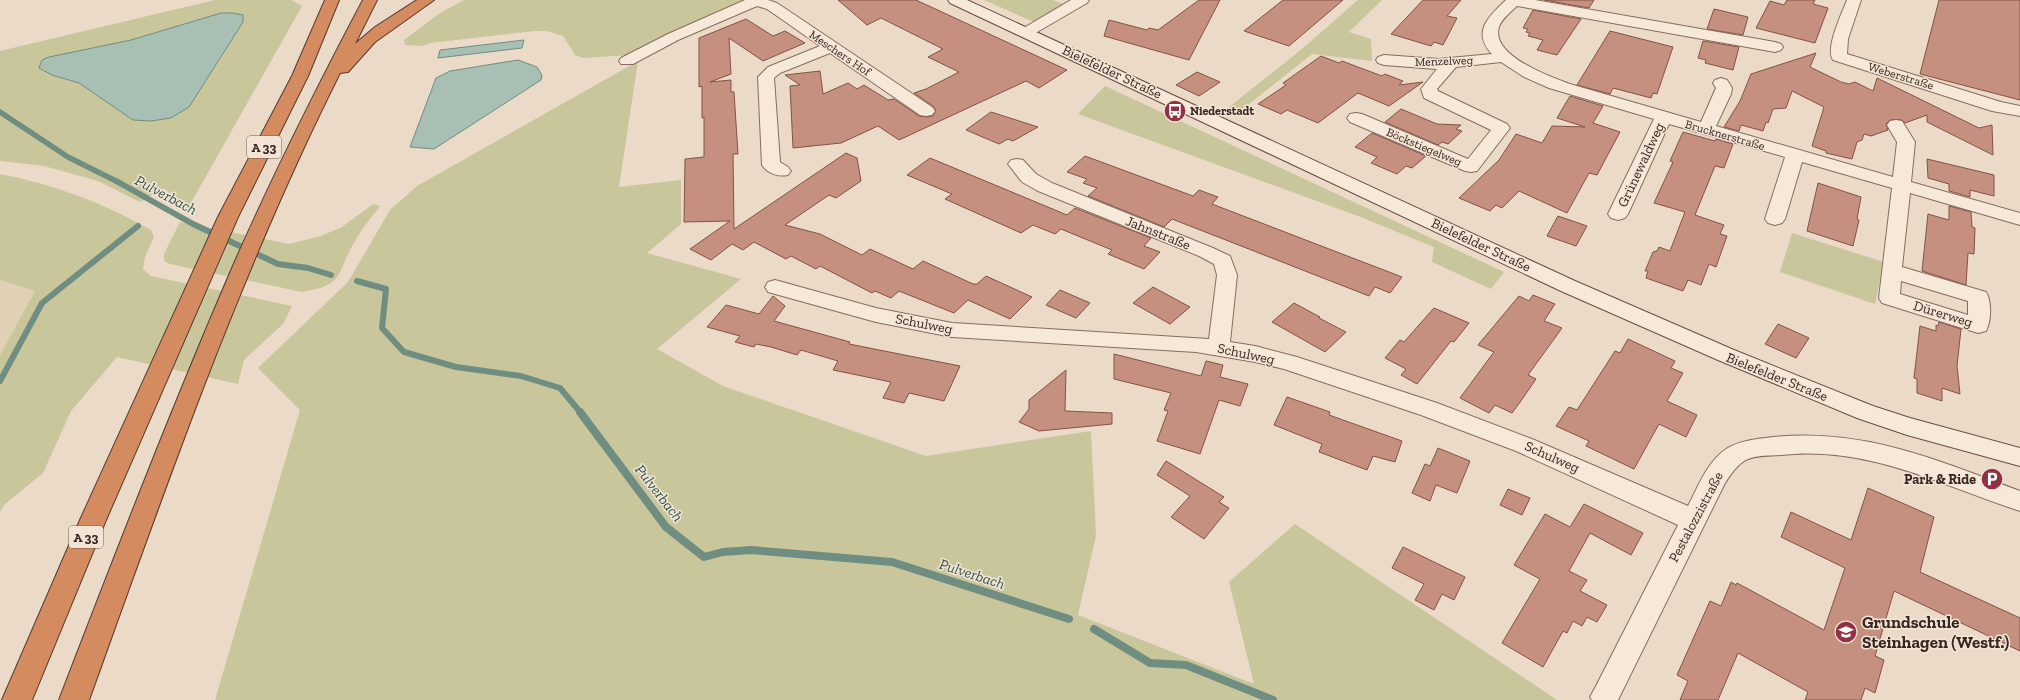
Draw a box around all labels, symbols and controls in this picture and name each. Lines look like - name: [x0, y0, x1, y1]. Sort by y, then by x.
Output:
- street label: Meschers Hof: [807, 27, 874, 79]
- street label: Bielefelder Straße: [1059, 41, 1165, 103]
- street label: Menzelweg: [1415, 53, 1474, 69]
- street label: Weberstraße: [1867, 59, 1936, 93]
- bus stop icon: Niederstadt: [1162, 98, 1188, 124]
- place label: Niederstadt: [1190, 104, 1254, 118]
- street label: Brucknerstraße: [1683, 117, 1767, 153]
- street label: Grünewaldweg: [1614, 120, 1668, 210]
- street label: Böckstiegelweg: [1384, 125, 1464, 169]
- road number: A 33: [247, 136, 281, 158]
- water label: Pulverbach: [132, 171, 201, 219]
- street label: Jahnstraße: [1123, 212, 1193, 254]
- street label: Bielefelder Straße: [1428, 214, 1534, 276]
- street label: Dürerweg: [1911, 297, 1975, 331]
- street label: Schulweg: [894, 310, 954, 338]
- street label: Schulweg: [1216, 340, 1276, 368]
- street label: Bielefelder Straße: [1724, 349, 1831, 405]
- street label: Schulweg: [1522, 437, 1582, 477]
- water label: Pulverbach: [631, 461, 687, 526]
- parking icon: Park & Ride: [1979, 466, 2005, 492]
- street label: Pestalozzistraße: [1665, 469, 1727, 565]
- place label: Park & Ride: [1904, 471, 1976, 488]
- road number: A 33: [69, 526, 103, 548]
- water label: Pulverbach: [937, 555, 1007, 593]
- place label: Grundschule Steinhagen (Westf.): [1862, 612, 2009, 652]
- school or university icon: Grundschule Steinhagen (Westf.): [1833, 619, 1859, 645]

